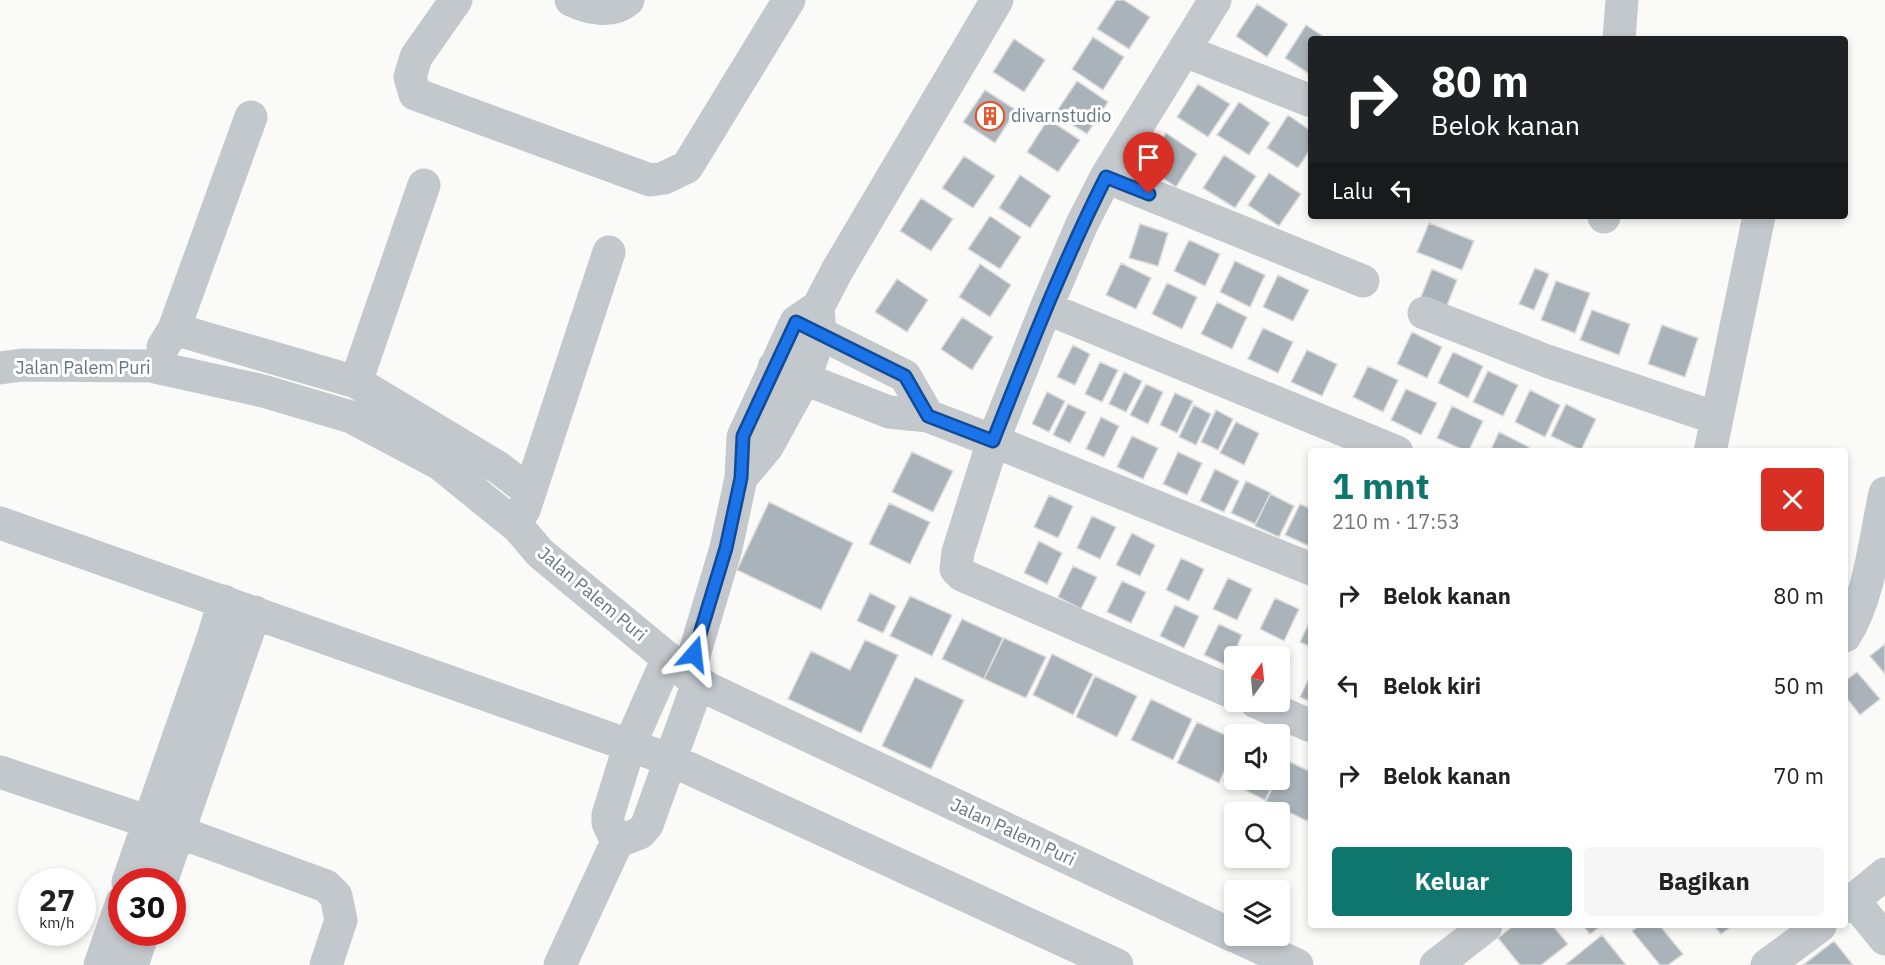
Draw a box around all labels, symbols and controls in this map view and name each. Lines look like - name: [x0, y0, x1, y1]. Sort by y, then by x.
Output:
- text: 80 m: [1431, 54, 1529, 109]
- icon: right: [1332, 60, 1410, 138]
- building icon: divarnstudio: [974, 100, 1006, 132]
- place label: divarnstudio: [1011, 104, 1111, 127]
- text: Belok kanan: [1431, 107, 1580, 142]
- pin: [1123, 132, 1174, 194]
- icon: arrive: [1132, 141, 1165, 174]
- icon: left: [1385, 174, 1418, 207]
- text: Lalu: [1332, 176, 1373, 205]
- street label: Jalan Palem Puri: [15, 356, 151, 379]
- text: 1 mnt: [1332, 462, 1430, 509]
- button: close: [1761, 468, 1824, 531]
- text: 210 m · 17:53: [1332, 508, 1460, 535]
- street label: Jalan Palem Puri: [533, 541, 651, 646]
- icon: right: [1332, 579, 1365, 612]
- text: Belok kanan: [1383, 581, 1511, 610]
- text: 80 m: [1773, 581, 1824, 610]
- position arrow: [662, 622, 726, 686]
- north arrow: [1224, 646, 1290, 712]
- map controls: [1224, 646, 1290, 946]
- icon: left: [1332, 669, 1365, 702]
- text: Belok kiri: [1383, 671, 1481, 700]
- text: 50 m: [1773, 671, 1824, 700]
- button: sound: [1224, 724, 1290, 790]
- icon: right: [1332, 759, 1365, 792]
- text: Belok kanan: [1383, 761, 1511, 790]
- text: 70 m: [1773, 761, 1824, 790]
- street label: Jalan Palem Puri: [947, 793, 1079, 871]
- button: search: [1224, 802, 1290, 868]
- button: Keluar: [1332, 847, 1572, 916]
- button: Bagikan: [1584, 847, 1824, 916]
- speed limit sign: 30: [108, 868, 186, 946]
- text: 27: [39, 880, 75, 919]
- button: layers: [1224, 880, 1290, 946]
- text: km/h: [39, 913, 75, 932]

